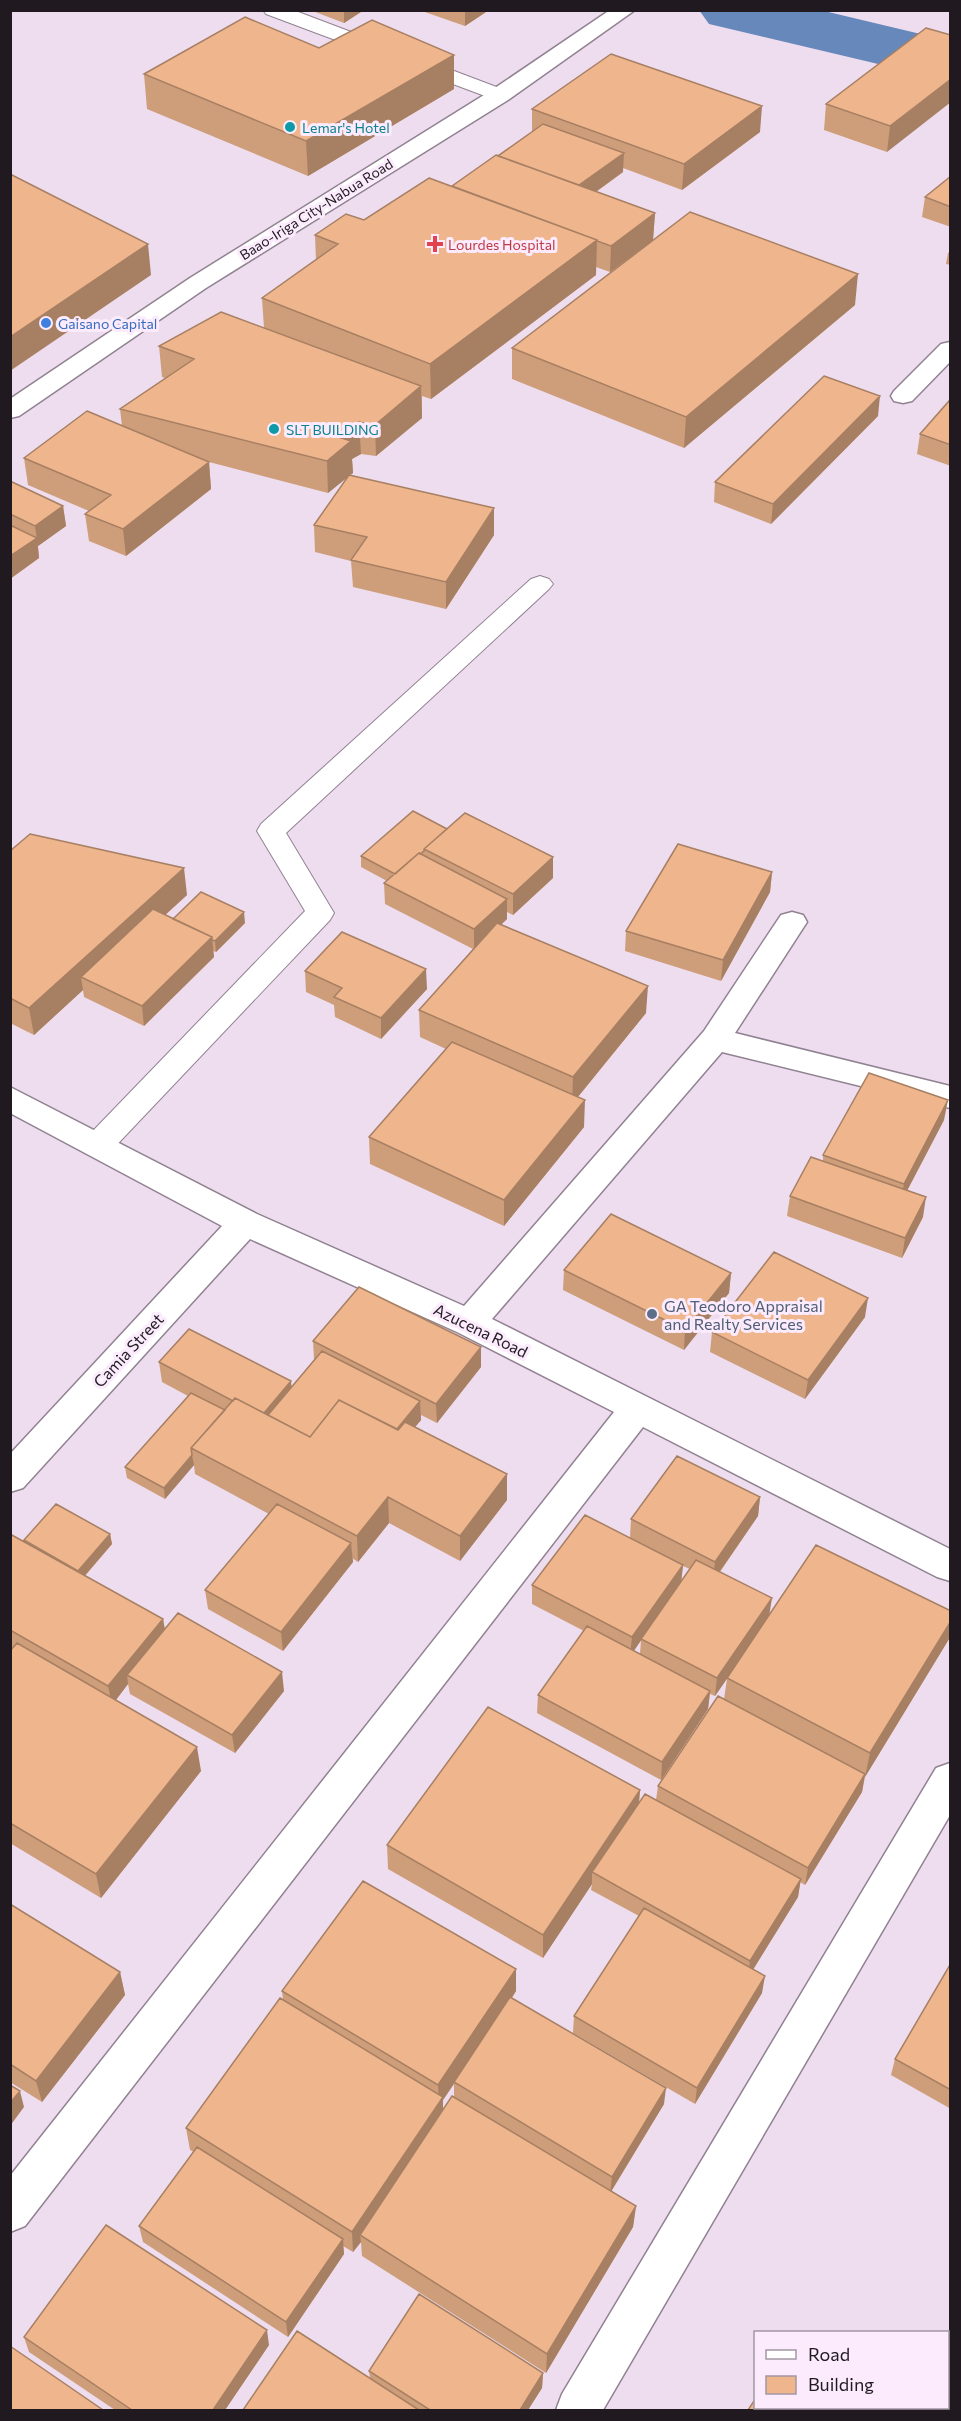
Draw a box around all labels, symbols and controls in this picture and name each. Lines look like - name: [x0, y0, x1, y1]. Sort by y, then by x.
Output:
- place label: Lemar's Hotel: [302, 119, 390, 136]
- marker: Lemar's Hotel: [283, 120, 297, 134]
- street label: Baao-Iriga City-Nabua Road: [236, 155, 396, 263]
- marker: Lourdes Hospital: [426, 235, 444, 253]
- place label: Lourdes Hospital: [448, 236, 556, 253]
- place label: Gaisano Capital: [58, 315, 157, 332]
- marker: Gaisano Capital: [39, 316, 53, 330]
- place label: SLT BUILDING: [286, 421, 379, 438]
- marker: SLT BUILDING: [267, 422, 281, 436]
- place label: GA Teodoro Appraisal and Realty Services: [664, 1296, 823, 1333]
- street label: Azucena Road: [431, 1299, 531, 1361]
- marker: GA Teodoro Appraisal and Realty Services: [645, 1307, 659, 1321]
- street label: Camia Street: [89, 1309, 167, 1391]
- legend: [754, 2331, 949, 2409]
- text: Road: [808, 2343, 850, 2365]
- text: Building: [808, 2373, 874, 2395]

